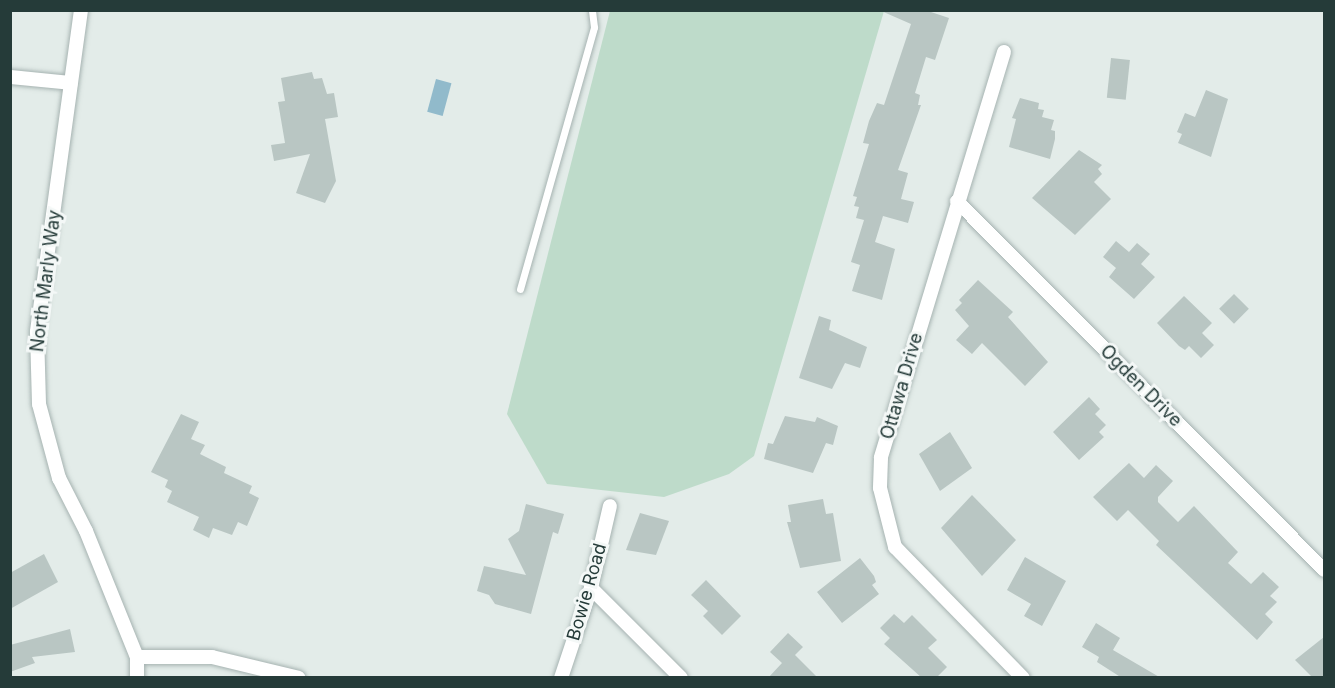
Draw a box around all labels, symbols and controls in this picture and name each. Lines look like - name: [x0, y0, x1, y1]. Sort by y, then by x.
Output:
- street label: North Marly Way: [27, 209, 65, 353]
- street label: Ottawa Drive: [876, 330, 928, 442]
- street label: Ogden Drive: [1096, 341, 1186, 431]
- street label: Bowie Road: [563, 541, 611, 643]

